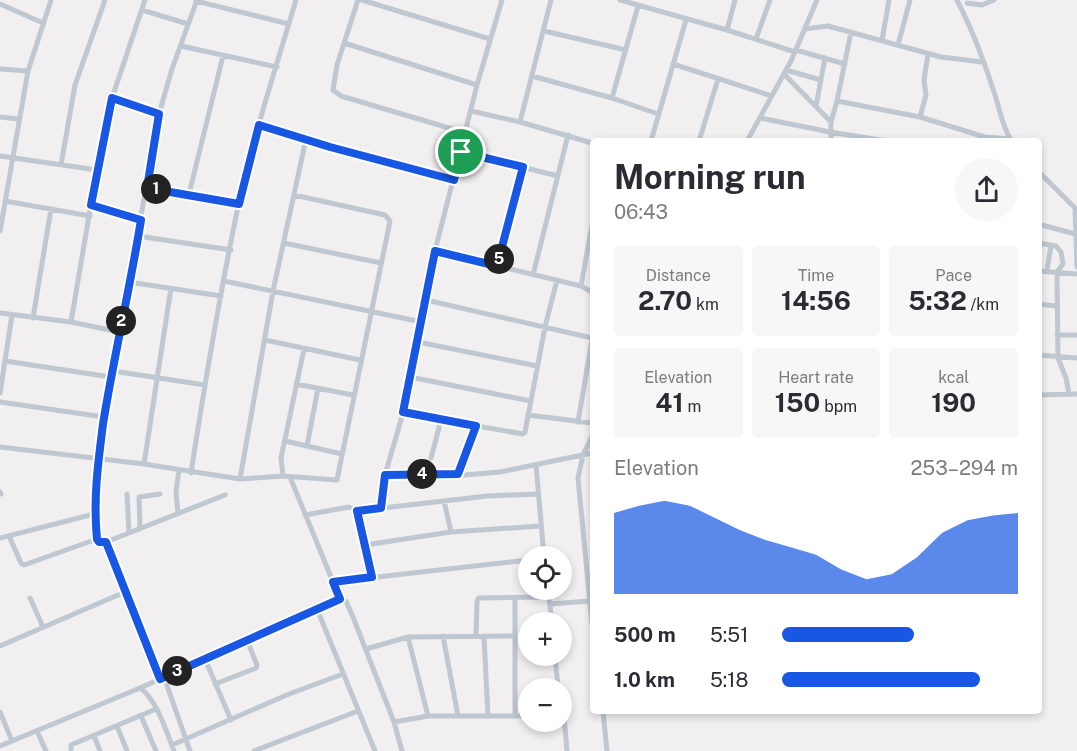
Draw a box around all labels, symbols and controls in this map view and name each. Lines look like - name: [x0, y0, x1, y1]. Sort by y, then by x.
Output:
- pin: [435, 126, 486, 177]
- icon: arrive: [444, 135, 477, 168]
- text: Morning run: [614, 158, 806, 196]
- button: share: [955, 158, 1018, 221]
- pin: 1: [141, 174, 171, 204]
- text: 1: [153, 179, 159, 198]
- text: 06:43: [614, 200, 668, 224]
- pin: 5: [484, 244, 514, 274]
- text: 5: [494, 249, 504, 268]
- text: Distance: [646, 266, 711, 285]
- text: Time: [798, 266, 834, 285]
- text: Pace: [935, 266, 972, 285]
- text: 2.70: [638, 285, 692, 316]
- text: 14:56: [781, 285, 851, 316]
- text: 5:32: [908, 285, 967, 316]
- text: km: [692, 295, 719, 314]
- text: /km: [967, 295, 999, 314]
- pin: 2: [106, 306, 136, 336]
- text: 2: [116, 311, 126, 330]
- text: Elevation: [644, 368, 712, 387]
- text: Heart rate: [778, 368, 854, 387]
- text: kcal: [938, 368, 969, 387]
- text: 41: [655, 387, 684, 418]
- text: 150: [775, 387, 820, 418]
- text: 190: [931, 387, 976, 418]
- text: m: [684, 397, 701, 416]
- text: bpm: [820, 397, 857, 416]
- text: Elevation: [614, 456, 699, 480]
- text: 253–294 m: [910, 456, 1018, 480]
- pin: 4: [407, 459, 437, 489]
- text: 4: [417, 464, 427, 483]
- map controls: [518, 546, 572, 732]
- button: locate: [518, 546, 572, 600]
- button: +: [518, 612, 572, 666]
- text: 500 m: [614, 623, 676, 647]
- text: 5:51: [710, 623, 748, 647]
- pin: 3: [162, 656, 192, 686]
- text: 3: [172, 661, 182, 680]
- text: 1.0 km: [614, 668, 675, 692]
- text: 5:18: [710, 668, 748, 692]
- button: −: [518, 678, 572, 732]

